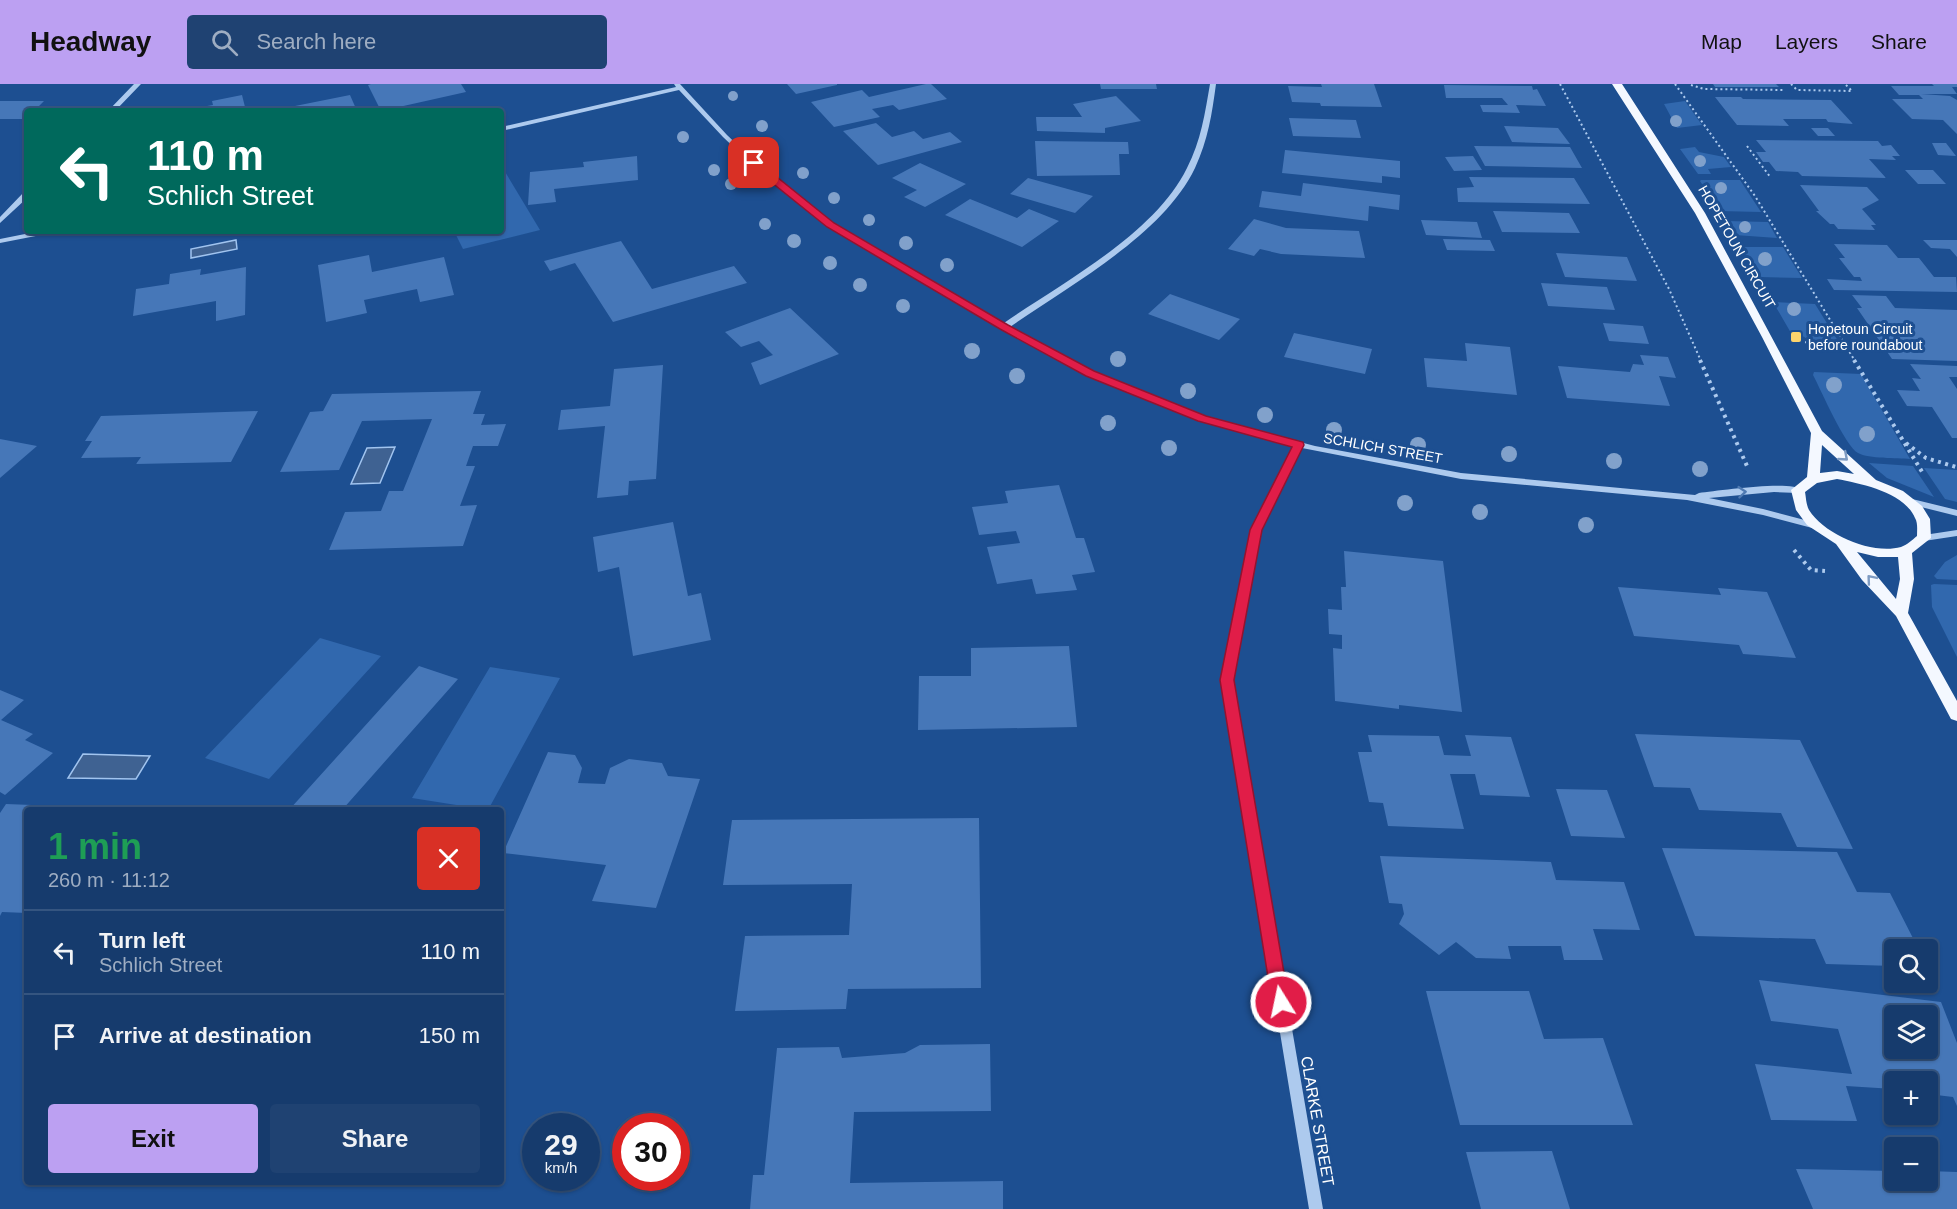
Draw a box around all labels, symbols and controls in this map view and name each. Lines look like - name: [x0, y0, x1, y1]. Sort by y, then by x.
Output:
- search box: [187, 15, 607, 69]
- text: Headway: [30, 26, 151, 57]
- icon: search: [208, 26, 241, 59]
- text: Search here: [256, 29, 376, 54]
- text: Map: [1701, 30, 1742, 53]
- text: Layers: [1775, 30, 1838, 53]
- text: Share: [1871, 30, 1927, 53]
- icon: left: [48, 132, 126, 210]
- text: 110 m: [147, 132, 264, 179]
- pin: [728, 137, 779, 188]
- icon: arrive: [737, 146, 770, 179]
- text: Schlich Street: [147, 181, 314, 211]
- street label: HOPETOUN CIRCUIT: [1695, 182, 1779, 312]
- place label: Hopetoun Circuit before roundabout: [1808, 321, 1923, 353]
- marker: Hopetoun Circuit before roundabout: [1789, 330, 1803, 344]
- street label: SCHLICH STREET: [1322, 430, 1444, 466]
- one-way arrow: [1837, 450, 1848, 461]
- one-way arrow: [1738, 485, 1747, 498]
- one-way arrow: [1867, 575, 1878, 586]
- text: 1 min: [48, 826, 142, 867]
- button: close: [417, 827, 480, 890]
- text: 260 m · 11:12: [48, 869, 170, 891]
- text: Turn left: [99, 928, 185, 953]
- icon: left: [48, 936, 81, 969]
- text: 110 m: [420, 939, 480, 964]
- map controls: [1884, 939, 1938, 1191]
- button: search: [1884, 939, 1938, 993]
- text: Schlich Street: [99, 954, 222, 976]
- position arrow: [1249, 970, 1313, 1034]
- button: layers: [1884, 1005, 1938, 1059]
- icon: arrive: [48, 1020, 81, 1053]
- text: Arrive at destination: [99, 1023, 312, 1048]
- text: 150 m: [419, 1023, 480, 1048]
- street label: CLARKE STREET: [1298, 1055, 1337, 1188]
- button: +: [1884, 1071, 1938, 1125]
- button: Exit: [48, 1104, 258, 1173]
- button: Share: [270, 1104, 480, 1173]
- speed limit sign: 30: [612, 1113, 690, 1191]
- text: 29: [544, 1128, 578, 1161]
- button: −: [1884, 1137, 1938, 1191]
- text: km/h: [545, 1159, 577, 1176]

